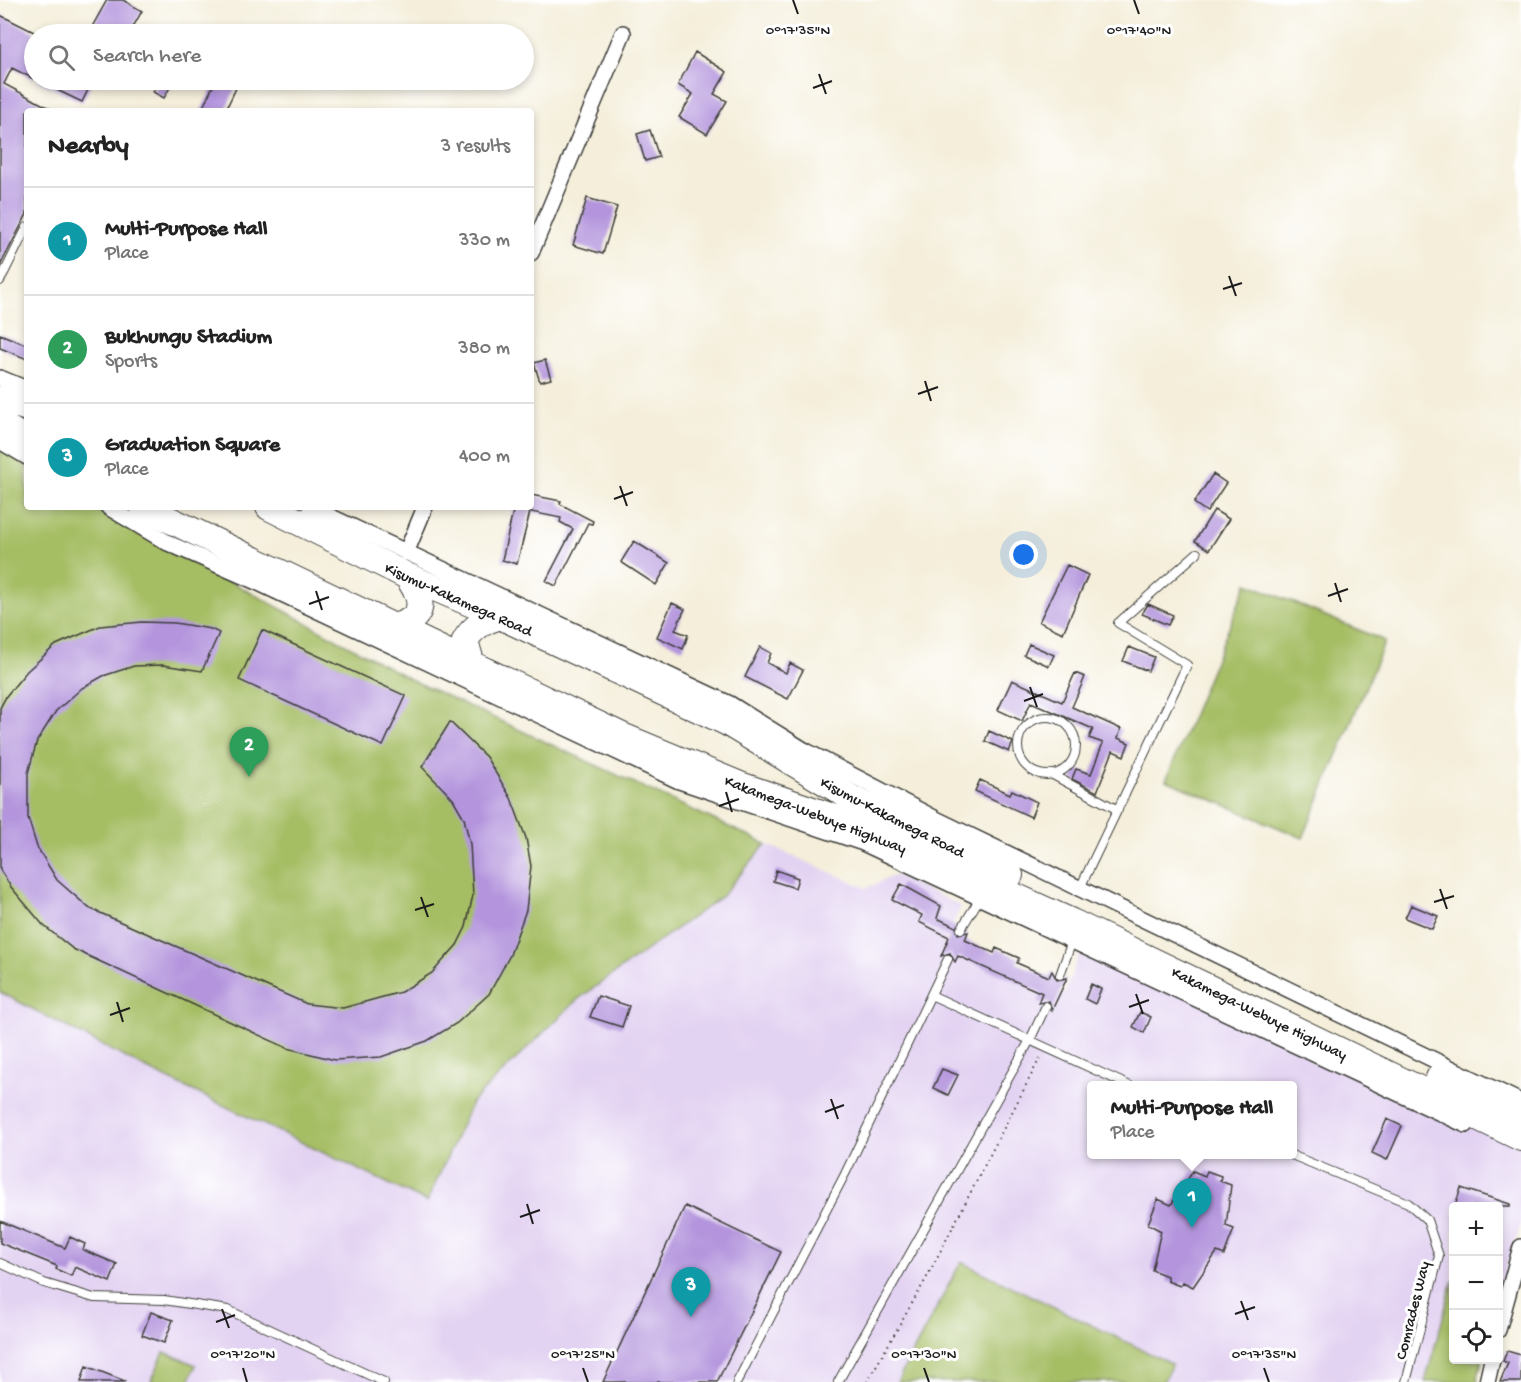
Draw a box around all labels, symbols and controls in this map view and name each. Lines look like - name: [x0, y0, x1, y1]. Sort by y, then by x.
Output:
- text: 0°17'35"N: [766, 22, 831, 40]
- text: 0°17'40"N: [1107, 22, 1171, 40]
- search box: [24, 24, 534, 90]
- icon: search: [45, 41, 78, 74]
- text: Search here: [93, 44, 201, 70]
- text: Nearby: [48, 132, 129, 163]
- text: 3 results: [441, 136, 510, 159]
- text: Multi-Purpose Hall: [105, 217, 268, 243]
- text: 1: [63, 230, 72, 253]
- text: 330 m: [459, 230, 510, 253]
- text: Place: [105, 243, 149, 266]
- text: Bukhungu Stadium: [105, 325, 272, 351]
- text: 2: [63, 338, 72, 361]
- text: 380 m: [458, 338, 510, 361]
- text: Sports: [105, 351, 157, 374]
- text: Graduation Square: [105, 433, 280, 459]
- text: 3: [62, 446, 73, 469]
- text: 400 m: [459, 446, 510, 469]
- text: Place: [105, 459, 149, 482]
- your location: [1009, 540, 1038, 569]
- street label: Kisumu-Kakamega Road: [381, 560, 536, 643]
- pin: 2: [230, 728, 268, 777]
- street label: Kakamega-Webuye Highway: [721, 773, 909, 860]
- street label: Kisumu-Kakamega Road: [816, 774, 968, 865]
- street label: Kakamega-Webuye Highway: [1167, 964, 1350, 1066]
- popup: [1087, 1081, 1297, 1159]
- text: Multi-Purpose Hall: [1111, 1096, 1273, 1122]
- text: Place: [1111, 1122, 1154, 1145]
- pin: 1: [1172, 1178, 1212, 1228]
- map controls: [1449, 1202, 1503, 1364]
- button: +: [1449, 1202, 1503, 1256]
- button: −: [1449, 1256, 1503, 1310]
- street label: Comrades Way: [1393, 1260, 1436, 1362]
- pin: 3: [672, 1268, 710, 1317]
- button: locate: [1449, 1310, 1503, 1364]
- text: 0°17'20"N: [211, 1346, 276, 1364]
- text: 0°17'25"N: [551, 1346, 615, 1364]
- text: 0°17'30"N: [891, 1346, 957, 1364]
- text: 0°17'35"N: [1232, 1346, 1297, 1364]

